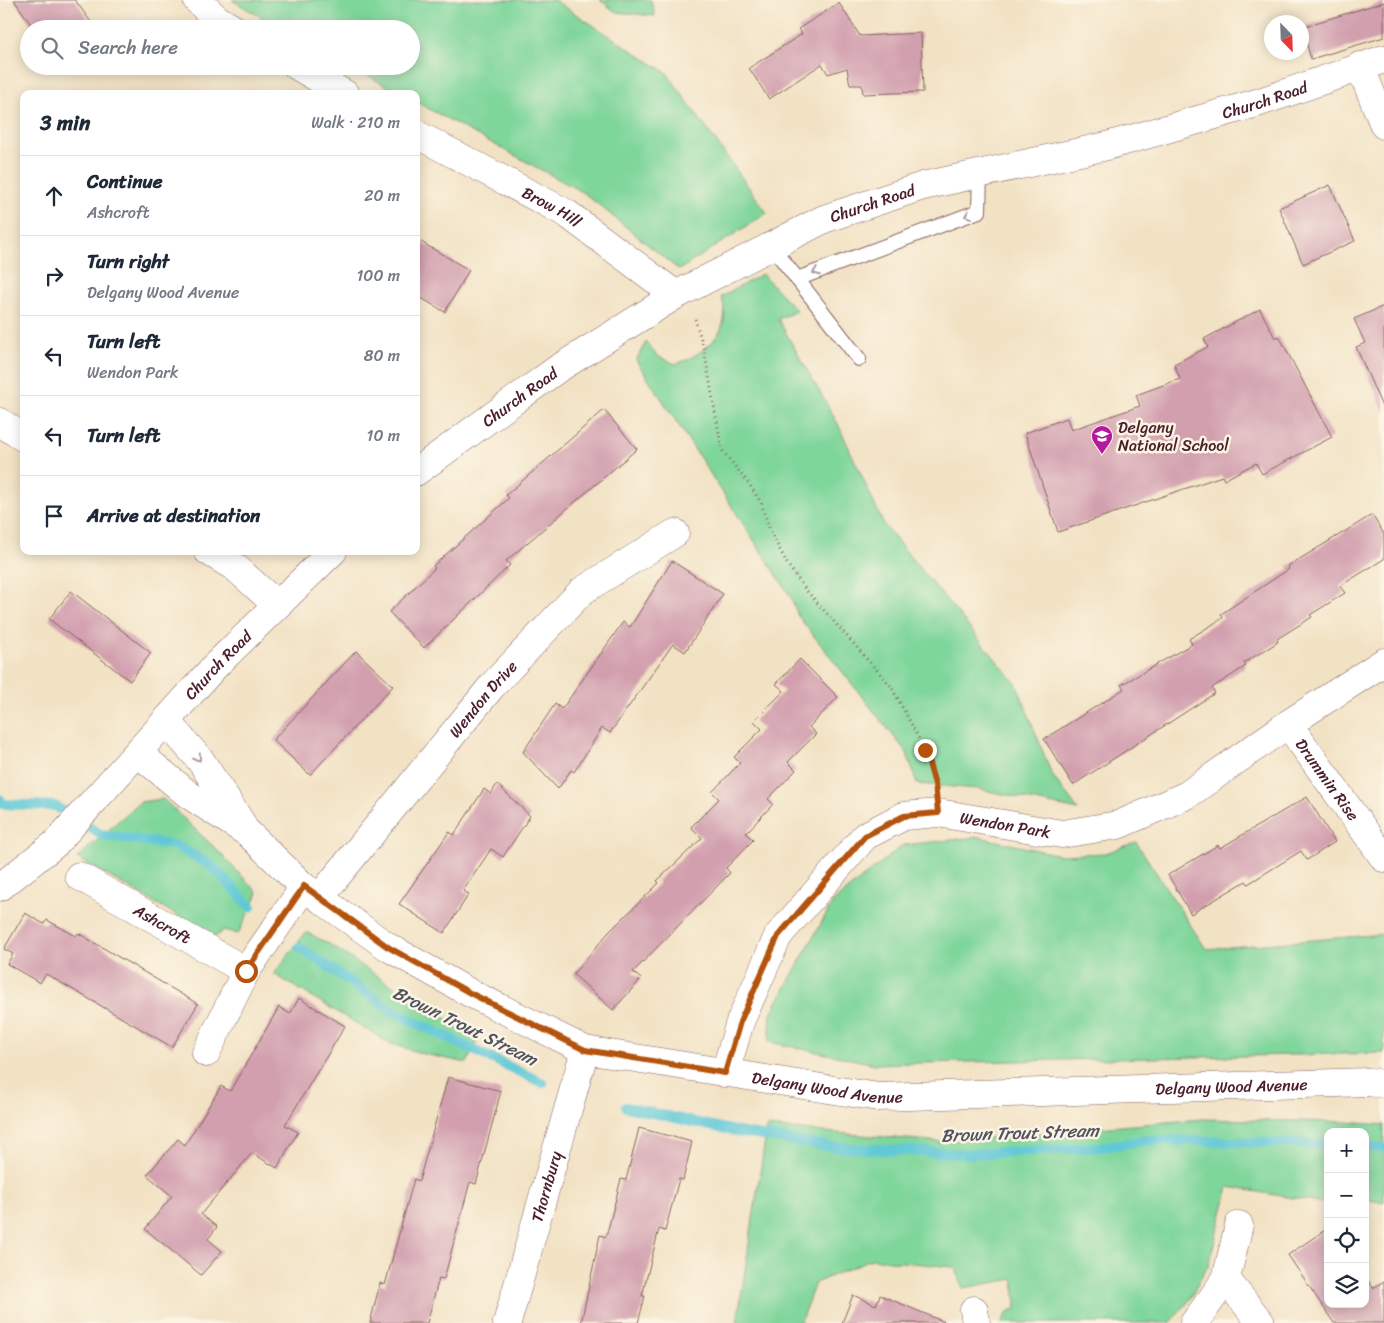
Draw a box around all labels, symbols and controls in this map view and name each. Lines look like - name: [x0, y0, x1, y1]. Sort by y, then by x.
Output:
- north arrow: [1264, 15, 1309, 60]
- search box: [20, 20, 420, 75]
- text: Search here: [78, 31, 178, 64]
- icon: search: [38, 34, 66, 62]
- street label: Church Road: [1219, 72, 1313, 127]
- text: 3 min: [40, 104, 90, 142]
- text: Walk · 210 m: [311, 108, 400, 137]
- text: Continue: [87, 165, 163, 198]
- street label: Church Road: [826, 175, 920, 231]
- street label: Brow Hill: [517, 178, 588, 235]
- text: 20 m: [364, 181, 400, 210]
- icon: ahead: [40, 182, 68, 210]
- text: Ashcroft: [87, 198, 149, 227]
- one-way arrow: [964, 209, 973, 219]
- text: Turn right: [87, 245, 169, 278]
- text: 100 m: [356, 261, 400, 290]
- icon: right: [40, 262, 68, 290]
- one-way arrow: [812, 266, 821, 276]
- text: Delgany Wood Avenue: [87, 278, 239, 307]
- text: Turn left: [87, 325, 160, 358]
- text: 80 m: [364, 341, 400, 370]
- icon: left: [40, 342, 68, 370]
- text: Wendon Park: [87, 358, 178, 387]
- street label: Church Road: [475, 358, 565, 435]
- place label: Delgany National School: [1118, 413, 1229, 460]
- text: Turn left: [87, 419, 160, 452]
- text: 10 m: [367, 421, 400, 450]
- icon: left: [40, 422, 68, 450]
- school or university icon: Delgany National School: [1090, 424, 1114, 455]
- text: Arrive at destination: [87, 499, 260, 532]
- icon: arrive: [40, 502, 68, 530]
- street label: Church Road: [177, 622, 260, 707]
- street label: Wendon Drive: [441, 653, 525, 744]
- street label: Drummin Rise: [1287, 732, 1367, 827]
- route end: [914, 739, 937, 762]
- one-way arrow: [192, 752, 201, 762]
- street label: Wendon Park: [958, 803, 1053, 847]
- street label: Ashcroft: [127, 895, 197, 952]
- route start: [235, 960, 258, 983]
- water label: Brown Trout Stream: [387, 977, 544, 1075]
- street label: Delgany Wood Avenue: [750, 1063, 903, 1112]
- street label: Delgany Wood Avenue: [1155, 1070, 1308, 1104]
- water label: Brown Trout Stream: [941, 1114, 1101, 1152]
- map controls: [1324, 1128, 1369, 1308]
- button: +: [1324, 1128, 1369, 1173]
- street label: Thornbury: [523, 1147, 571, 1226]
- button: −: [1324, 1173, 1369, 1218]
- button: locate: [1324, 1218, 1369, 1263]
- button: layers: [1324, 1263, 1369, 1308]

